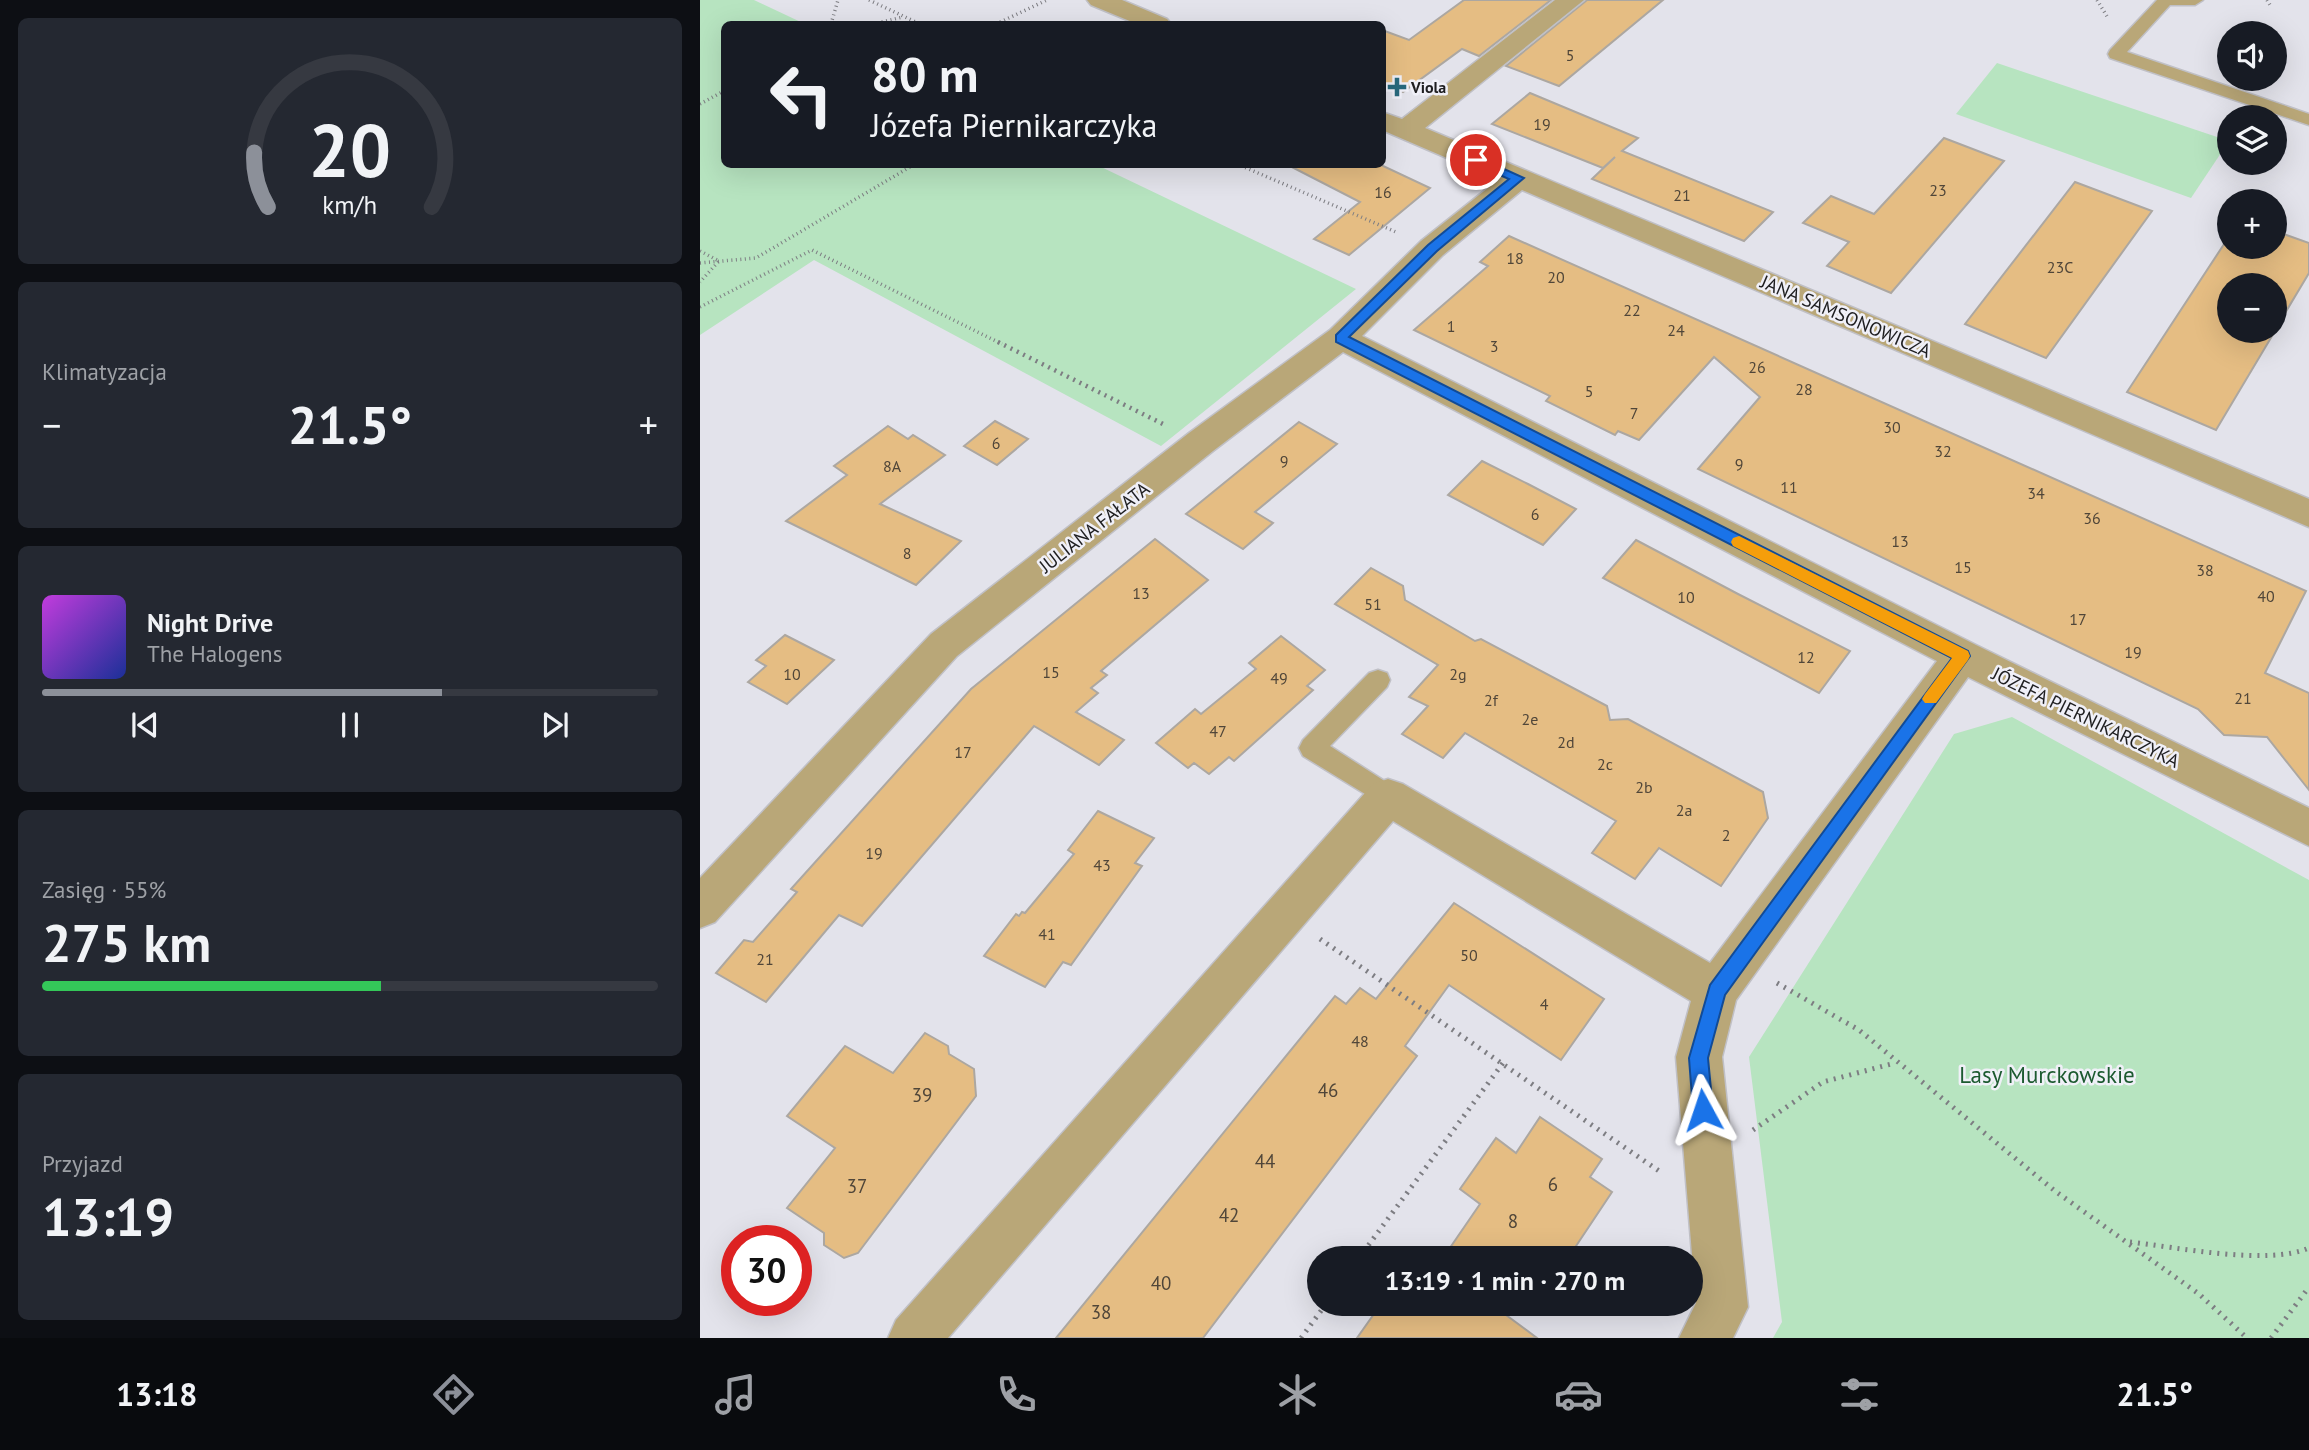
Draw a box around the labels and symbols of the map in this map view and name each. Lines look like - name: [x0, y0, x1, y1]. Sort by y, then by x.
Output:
- house number: 5: [1566, 45, 1574, 65]
- place label: Viola: [1410, 77, 1446, 97]
- marker: Viola: [1389, 79, 1405, 95]
- house number: 19: [1533, 114, 1551, 134]
- pin: [1446, 130, 1506, 190]
- house number: 23: [1929, 180, 1947, 200]
- house number: 16: [1374, 182, 1392, 202]
- house number: 21: [1673, 185, 1691, 205]
- house number: 18: [1506, 248, 1524, 268]
- house number: 23C: [2047, 257, 2073, 277]
- house number: 20: [1547, 267, 1565, 287]
- street label: JANA SAMSONOWICZA: [1756, 269, 1935, 363]
- house number: 22: [1623, 300, 1641, 320]
- house number: 1: [1447, 316, 1455, 336]
- house number: 24: [1667, 320, 1685, 340]
- house number: 3: [1490, 336, 1498, 356]
- house number: 26: [1748, 357, 1766, 377]
- house number: 28: [1795, 379, 1813, 399]
- house number: 5: [1585, 381, 1593, 401]
- house number: 7: [1630, 403, 1638, 423]
- house number: 30: [1883, 417, 1901, 437]
- house number: 6: [992, 433, 1000, 453]
- house number: 32: [1934, 441, 1952, 461]
- house number: 9: [1280, 451, 1288, 471]
- house number: 9: [1735, 454, 1743, 474]
- house number: 8A: [883, 456, 902, 476]
- street label: JULIANA FAŁATA: [1033, 476, 1154, 578]
- house number: 11: [1780, 477, 1798, 497]
- house number: 34: [2027, 483, 2045, 503]
- house number: 6: [1531, 504, 1539, 524]
- house number: 36: [2083, 508, 2101, 528]
- house number: 13: [1891, 531, 1909, 551]
- house number: 8: [903, 543, 911, 563]
- house number: 15: [1954, 557, 1972, 577]
- house number: 38: [2196, 560, 2214, 580]
- house number: 13: [1132, 583, 1150, 603]
- house number: 40: [2257, 586, 2275, 606]
- house number: 10: [1677, 587, 1695, 607]
- house number: 51: [1364, 594, 1382, 614]
- house number: 17: [2069, 609, 2087, 629]
- house number: 19: [2124, 642, 2142, 662]
- house number: 12: [1797, 647, 1815, 667]
- street label: JÓZEFA PIERNIKARCZYKA: [1988, 661, 2184, 773]
- house number: 15: [1042, 662, 1060, 682]
- house number: 10: [783, 664, 801, 684]
- house number: 2g: [1449, 664, 1467, 684]
- house number: 49: [1270, 668, 1288, 688]
- house number: 21: [2234, 688, 2252, 708]
- house number: 2f: [1484, 690, 1499, 710]
- house number: 2e: [1522, 709, 1538, 729]
- house number: 47: [1209, 721, 1227, 741]
- house number: 2d: [1557, 732, 1575, 752]
- house number: 17: [954, 742, 972, 762]
- house number: 2c: [1597, 754, 1613, 774]
- house number: 2b: [1635, 777, 1653, 797]
- house number: 2a: [1676, 800, 1692, 820]
- house number: 2: [1722, 825, 1730, 845]
- house number: 19: [865, 843, 883, 863]
- house number: 43: [1093, 855, 1111, 875]
- house number: 41: [1038, 924, 1056, 944]
- house number: 50: [1460, 945, 1478, 965]
- house number: 21: [756, 949, 774, 969]
- house number: 4: [1540, 994, 1549, 1014]
- house number: 48: [1351, 1031, 1369, 1051]
- park label: Lasy Murckowskie: [1959, 1060, 2135, 1089]
- position arrow: [1666, 1073, 1740, 1147]
- house number: 46: [1318, 1078, 1338, 1102]
- house number: 39: [912, 1083, 932, 1107]
- house number: 44: [1255, 1149, 1275, 1173]
- house number: 6: [1548, 1172, 1558, 1196]
- house number: 37: [847, 1174, 867, 1198]
- house number: 42: [1219, 1203, 1239, 1227]
- house number: 8: [1508, 1209, 1518, 1233]
- speed limit sign: 30: [721, 1225, 812, 1316]
- house number: 40: [1151, 1271, 1171, 1295]
- house number: 38: [1091, 1300, 1111, 1324]

